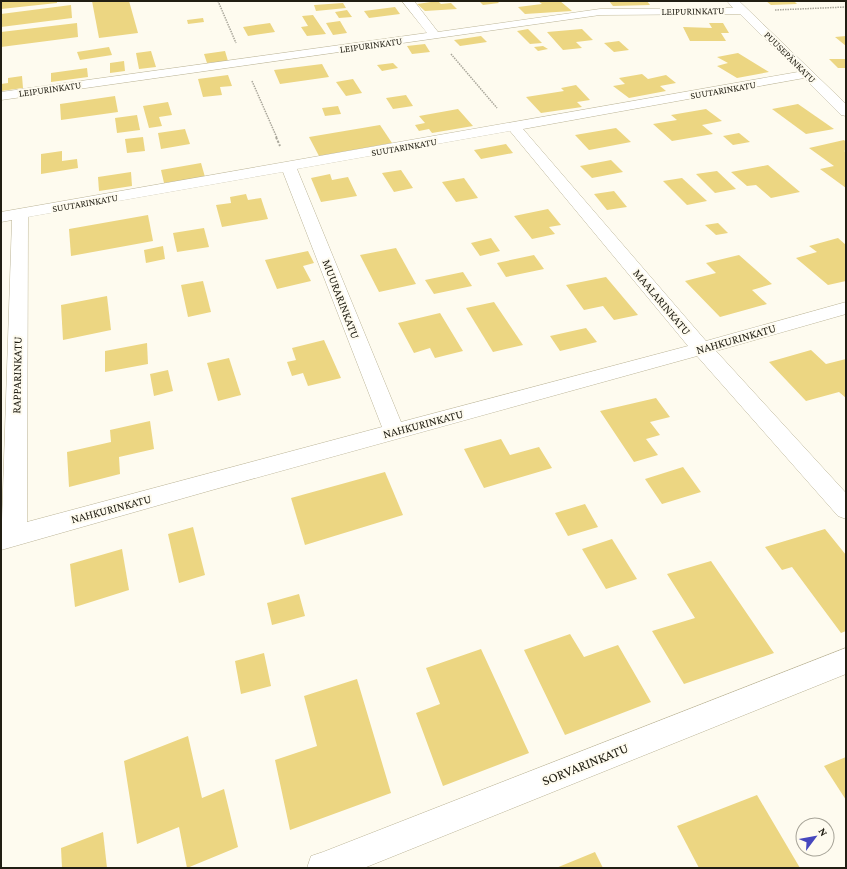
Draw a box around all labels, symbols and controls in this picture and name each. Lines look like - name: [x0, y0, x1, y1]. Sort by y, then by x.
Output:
- street label: LEIPURINKATU: [661, 5, 725, 17]
- street label: PUUSEPÄNKATU: [762, 29, 818, 85]
- street label: LEIPURINKATU: [339, 35, 403, 55]
- street label: LEIPURINKATU: [18, 79, 82, 99]
- street label: SUUTARINKATU: [689, 79, 757, 101]
- street label: SUUTARINKATU: [370, 136, 438, 158]
- street label: SUUTARINKATU: [51, 192, 119, 214]
- street label: MUURARINKATU: [319, 257, 363, 341]
- street label: MAALARINKATU: [630, 266, 694, 338]
- street label: NAHKURINKATU: [694, 321, 778, 357]
- street label: RAPPARINKATU: [9, 336, 25, 414]
- street label: NAHKURINKATU: [381, 406, 465, 441]
- street label: NAHKURINKATU: [69, 491, 153, 526]
- street label: SORVARINKATU: [539, 739, 631, 789]
- north arrow: [795, 817, 835, 857]
- text: N: [816, 825, 831, 838]

